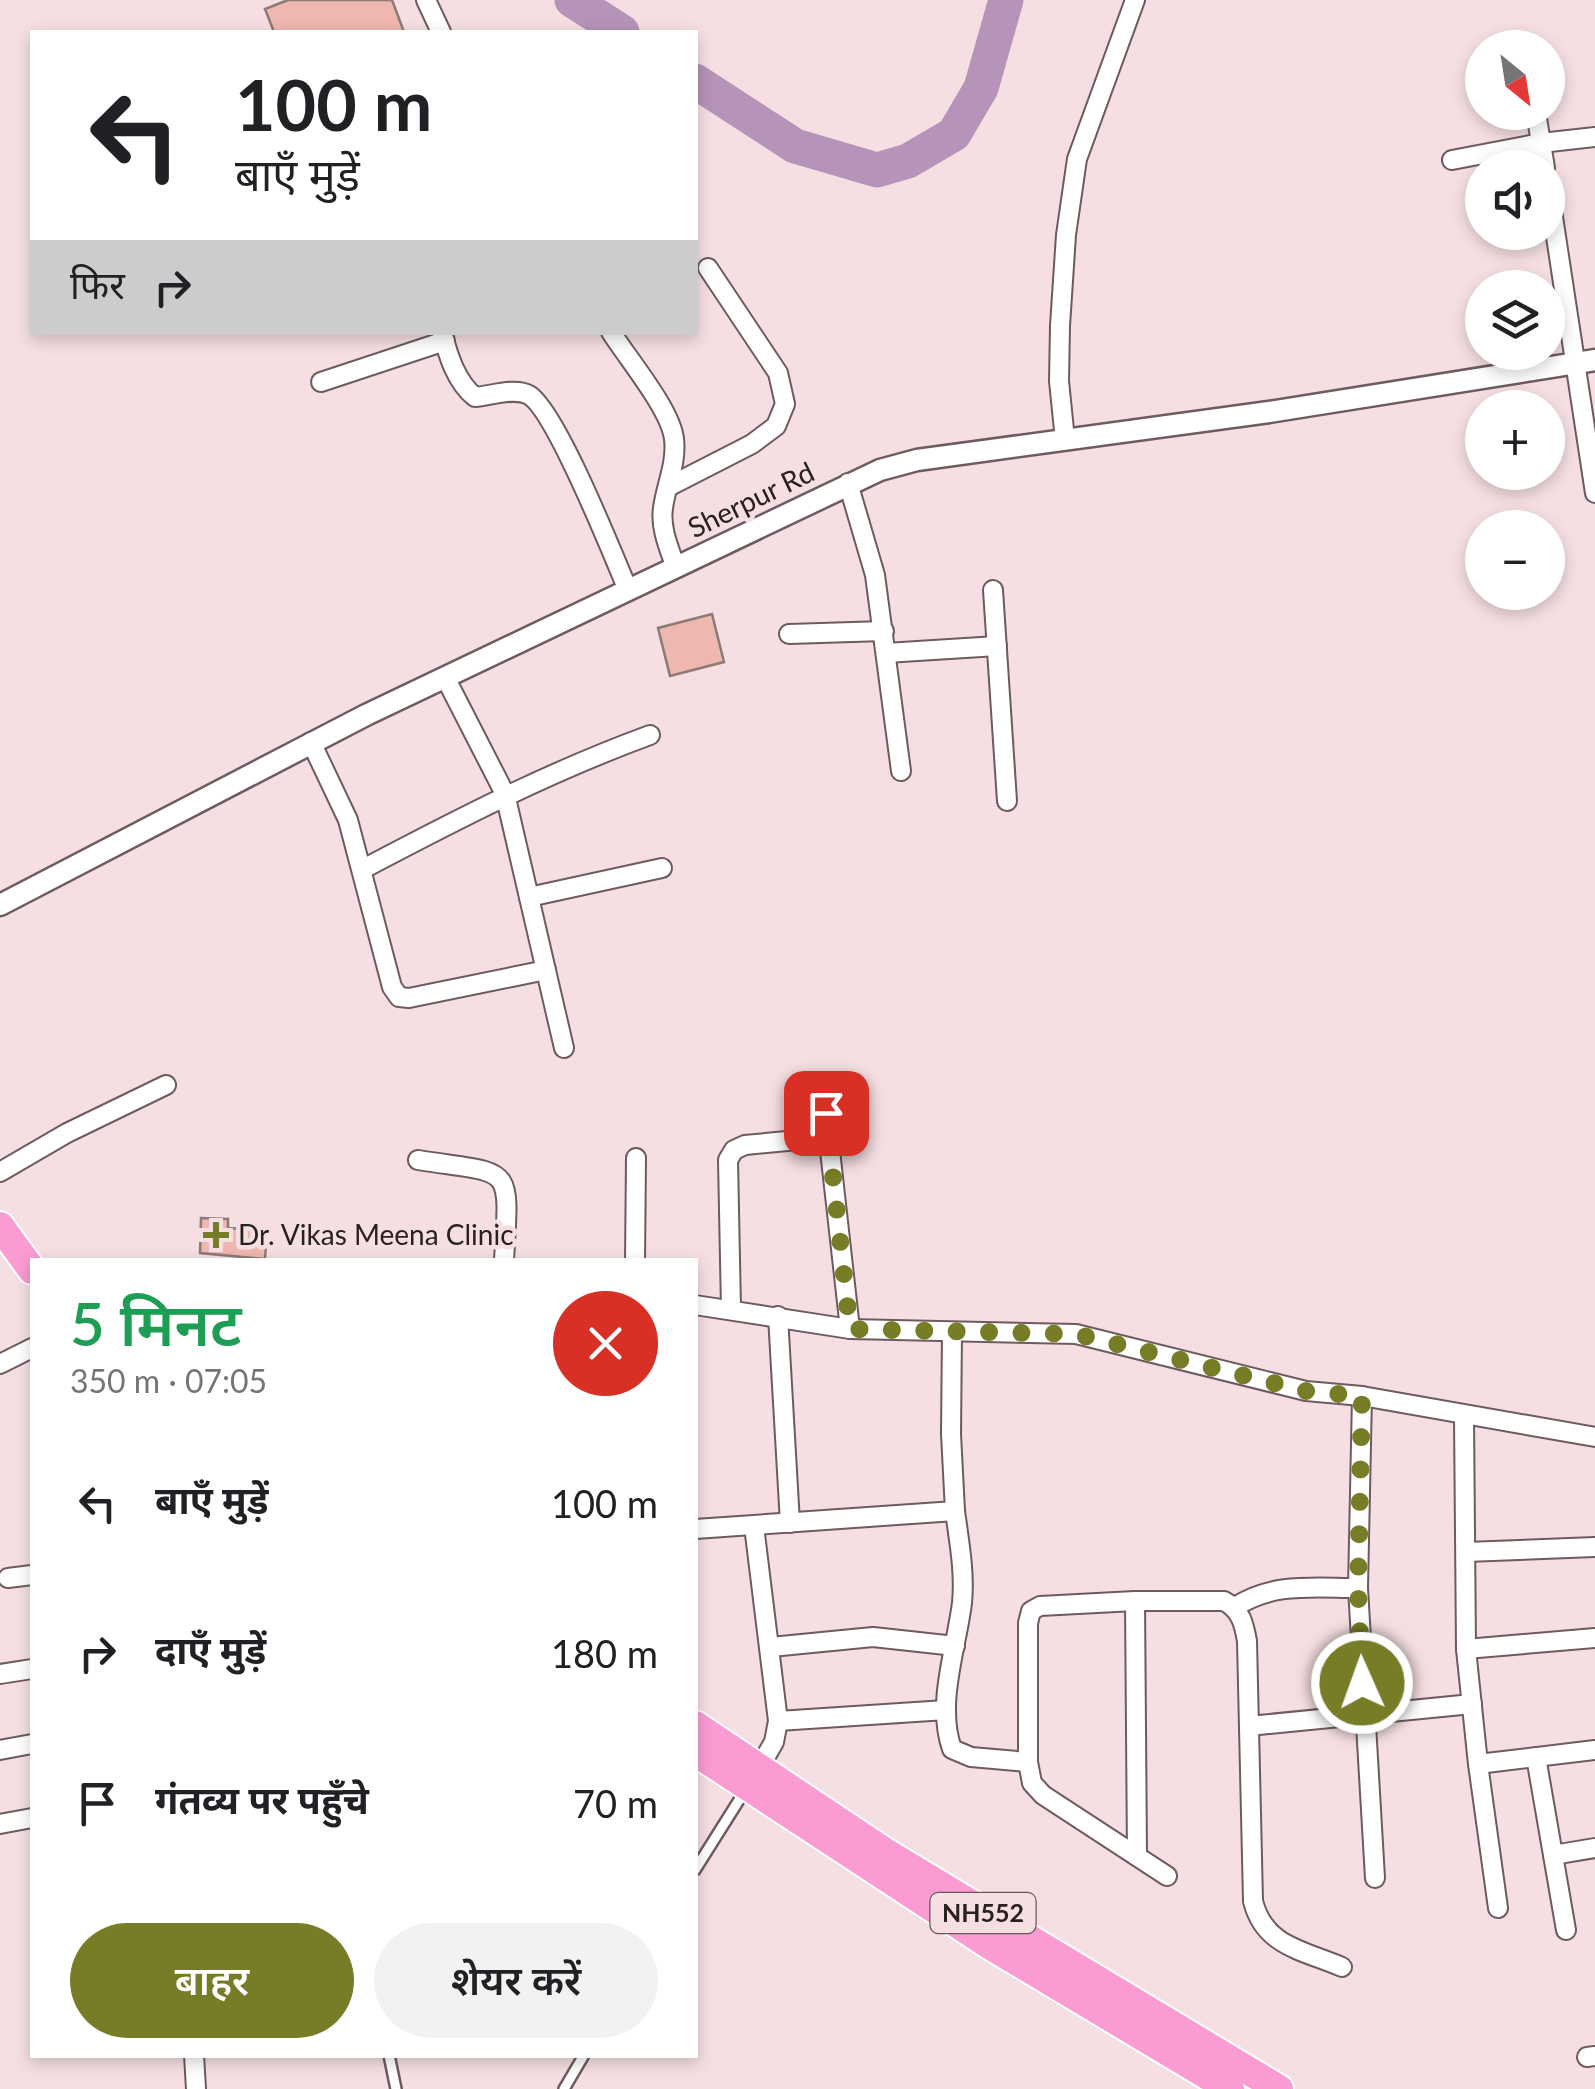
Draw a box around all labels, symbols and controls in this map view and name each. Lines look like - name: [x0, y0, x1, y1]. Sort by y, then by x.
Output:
- north arrow: [1465, 30, 1565, 130]
- map controls: [1465, 30, 1565, 610]
- text: 100 m: [235, 62, 432, 146]
- icon: left: [70, 70, 200, 200]
- text: बाएँ मुड़ें: [235, 147, 360, 201]
- button: sound: [1465, 150, 1565, 250]
- icon: right: [145, 260, 200, 315]
- text: फिर: [70, 261, 125, 307]
- button: layers: [1465, 270, 1565, 370]
- button: +: [1465, 390, 1565, 490]
- street label: Sherpur Rd: [682, 454, 819, 544]
- button: −: [1465, 510, 1565, 610]
- pin: [784, 1071, 869, 1156]
- icon: arrive: [799, 1086, 854, 1141]
- place label: Dr. Vikas Meena Clinic: [238, 1217, 514, 1251]
- marker: Dr. Vikas Meena Clinic: [203, 1222, 229, 1248]
- text: 5 मिनट: [70, 1287, 242, 1359]
- button: close: [553, 1291, 658, 1396]
- text: 350 m · 07:05: [70, 1361, 267, 1400]
- icon: left: [70, 1476, 125, 1531]
- text: बाएँ मुड़ें: [155, 1476, 268, 1522]
- text: 100 m: [551, 1480, 658, 1526]
- icon: right: [70, 1626, 125, 1681]
- text: दाएँ मुड़ें: [155, 1626, 266, 1672]
- text: 180 m: [551, 1630, 658, 1676]
- position arrow: [1310, 1631, 1414, 1735]
- icon: arrive: [70, 1776, 125, 1831]
- text: गंतव्य पर पहुँचे: [155, 1776, 369, 1822]
- text: 70 m: [573, 1780, 658, 1826]
- road number: NH552: [930, 1893, 1036, 1933]
- button: बाहर: [70, 1923, 354, 2038]
- button: शेयर करें: [374, 1923, 658, 2038]

